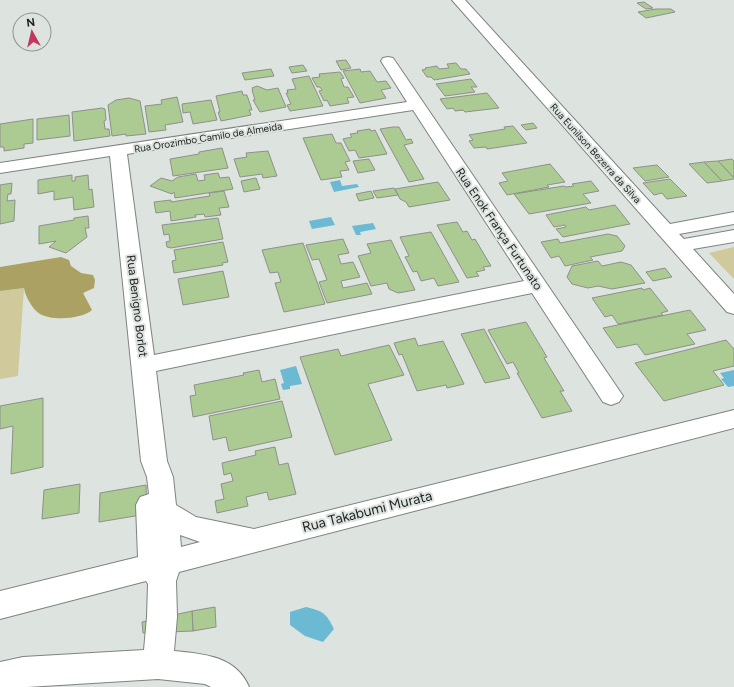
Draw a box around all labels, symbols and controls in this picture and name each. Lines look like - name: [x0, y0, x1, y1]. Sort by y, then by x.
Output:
- north arrow: [12, 12, 52, 52]
- text: N: [26, 16, 36, 30]
- street label: Rua Eunilson Bezerra da Silva: [547, 101, 644, 206]
- street label: Rua Orozimbo Camilo de Almeida: [133, 119, 283, 156]
- street label: Rua Enok França Furtunato: [453, 165, 545, 293]
- street label: Rua Benigno Borlot: [124, 254, 150, 358]
- street label: Rua Takabumi Murata: [300, 487, 434, 536]

